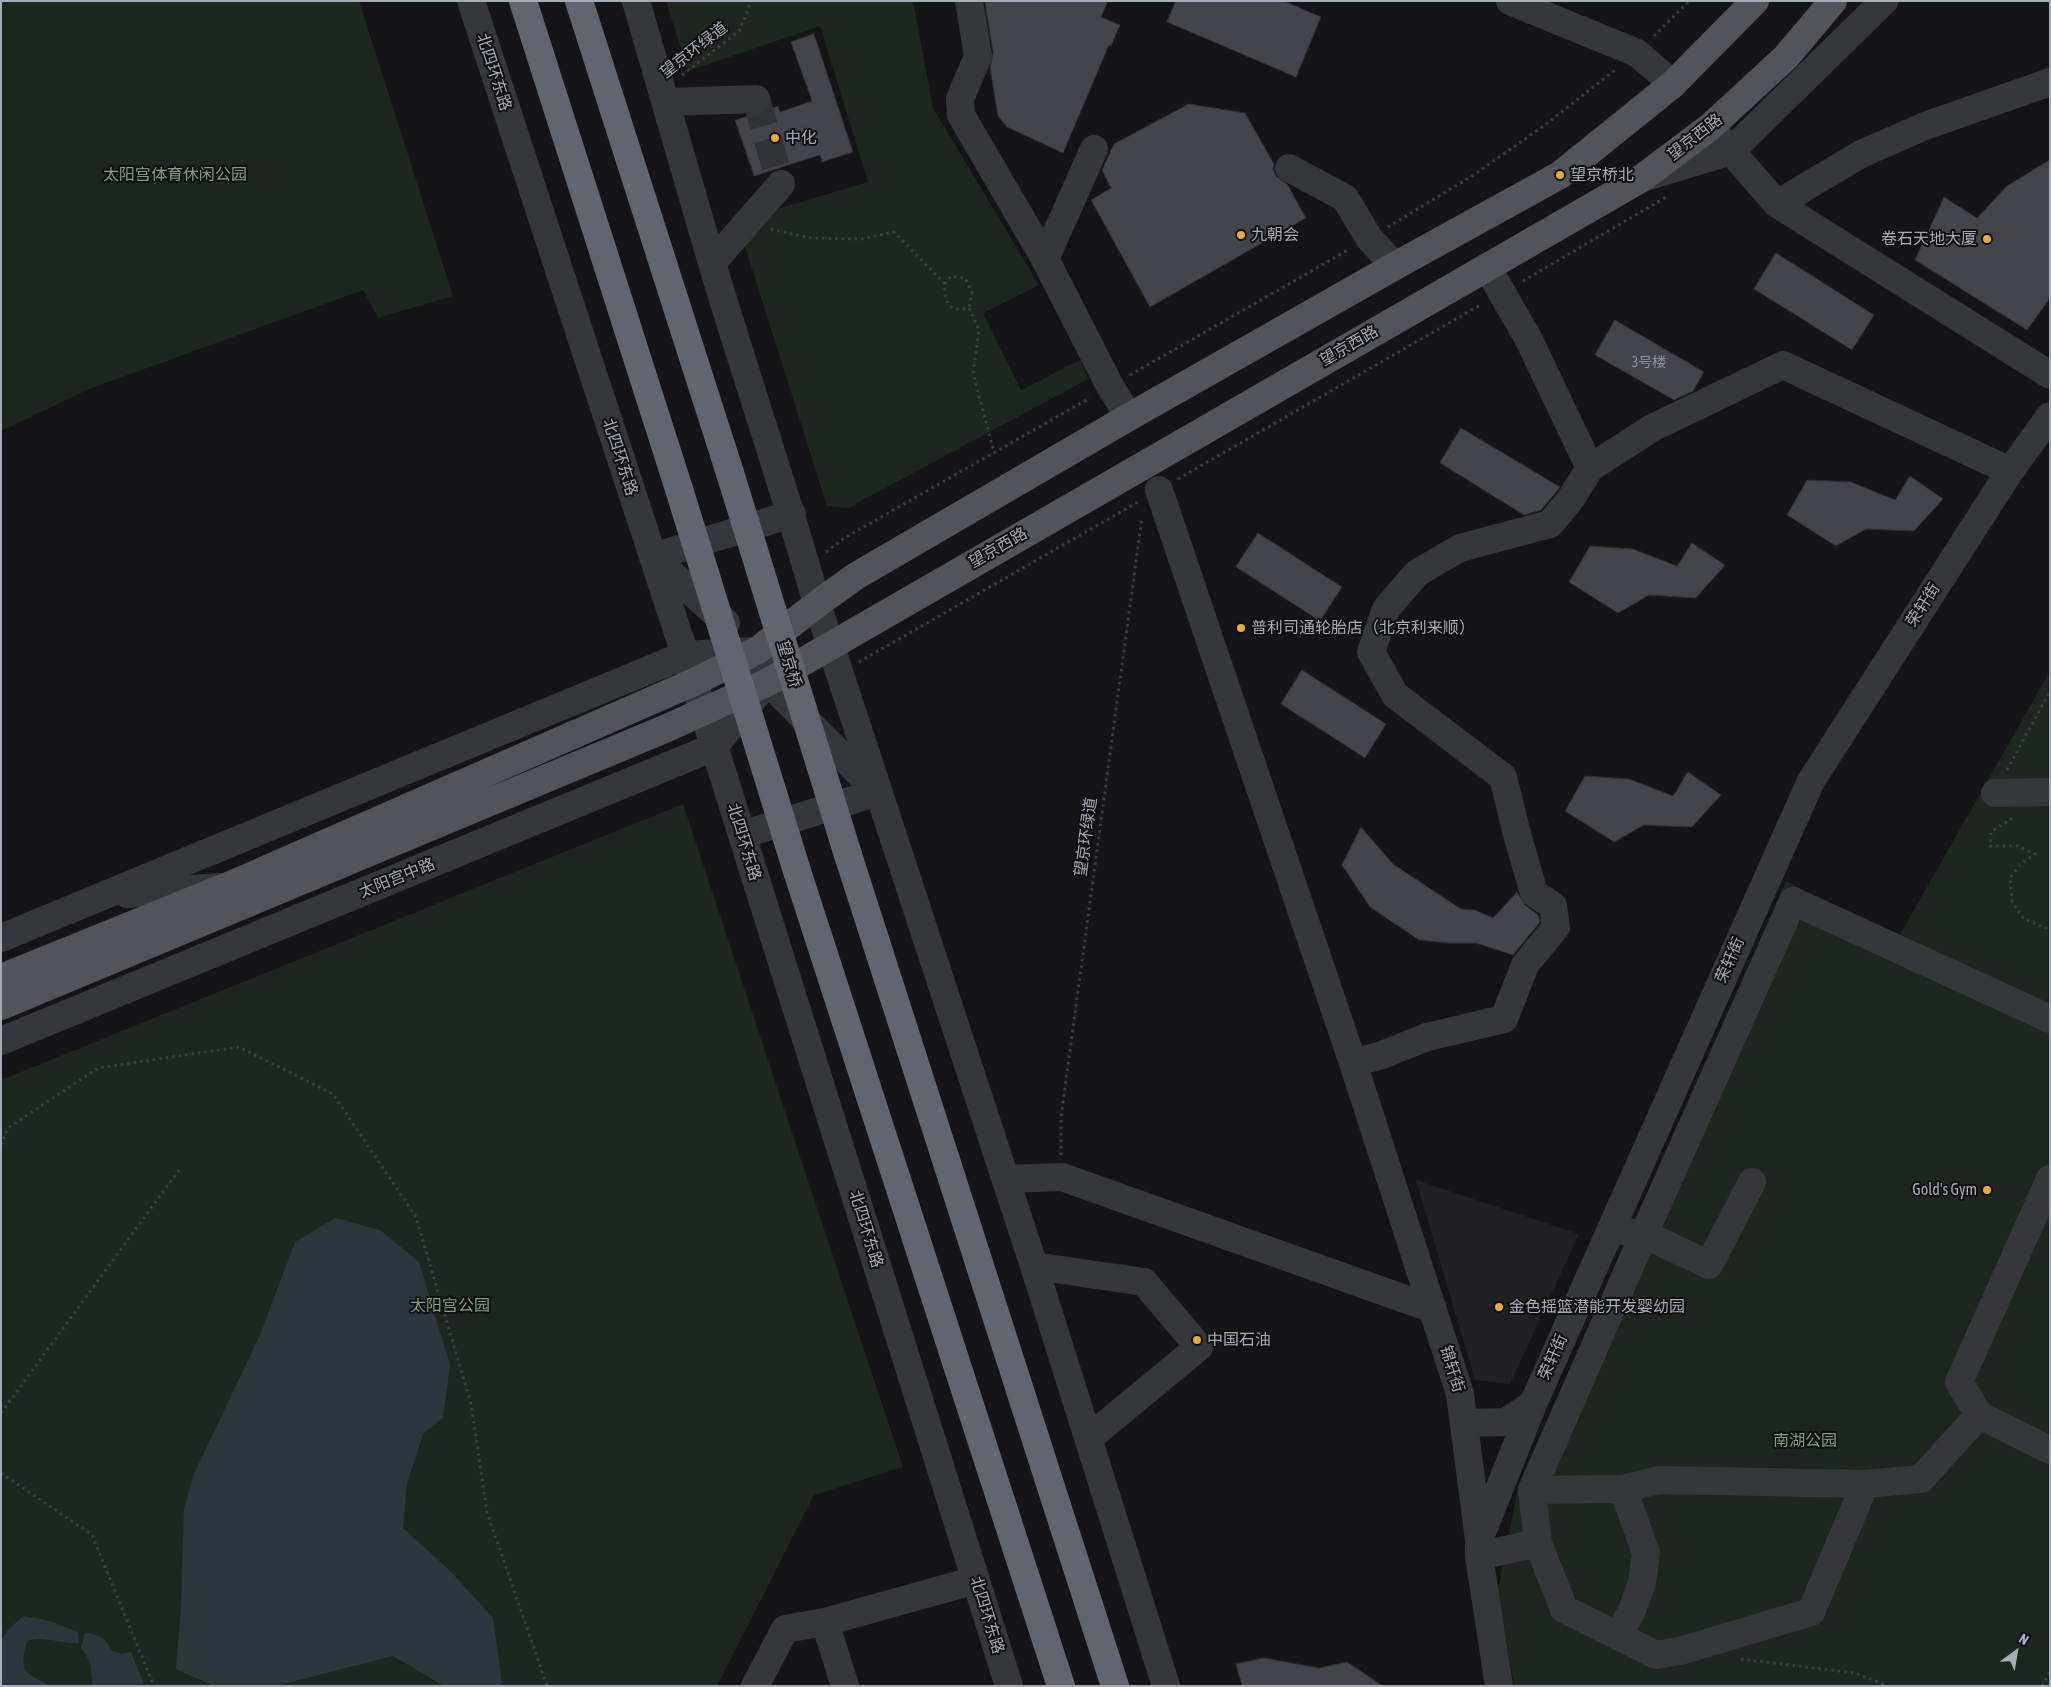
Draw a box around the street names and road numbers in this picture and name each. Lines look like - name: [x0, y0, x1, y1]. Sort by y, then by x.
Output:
- street label: 望京环绿道: [657, 18, 731, 82]
- street label: 北四环东路: [473, 31, 515, 113]
- street label: 望京西路: [1664, 110, 1726, 164]
- street label: 望京西路: [1316, 322, 1382, 370]
- street label: 北四环东路: [599, 416, 641, 498]
- street label: 望京西路: [965, 524, 1031, 572]
- street label: 荣轩街: [1902, 580, 1944, 630]
- street label: 望京桥: [773, 638, 805, 690]
- street label: 望京环绿道: [1071, 796, 1101, 878]
- street label: 北四环东路: [723, 801, 765, 883]
- street label: 太阳宫中路: [356, 854, 438, 902]
- street label: 荣轩街: [1711, 934, 1749, 986]
- street label: 北四环东路: [845, 1188, 887, 1270]
- street label: 荣轩街: [1534, 1331, 1572, 1383]
- street label: 锦轩街: [1436, 1343, 1468, 1395]
- street label: 北四环东路: [966, 1574, 1008, 1656]

